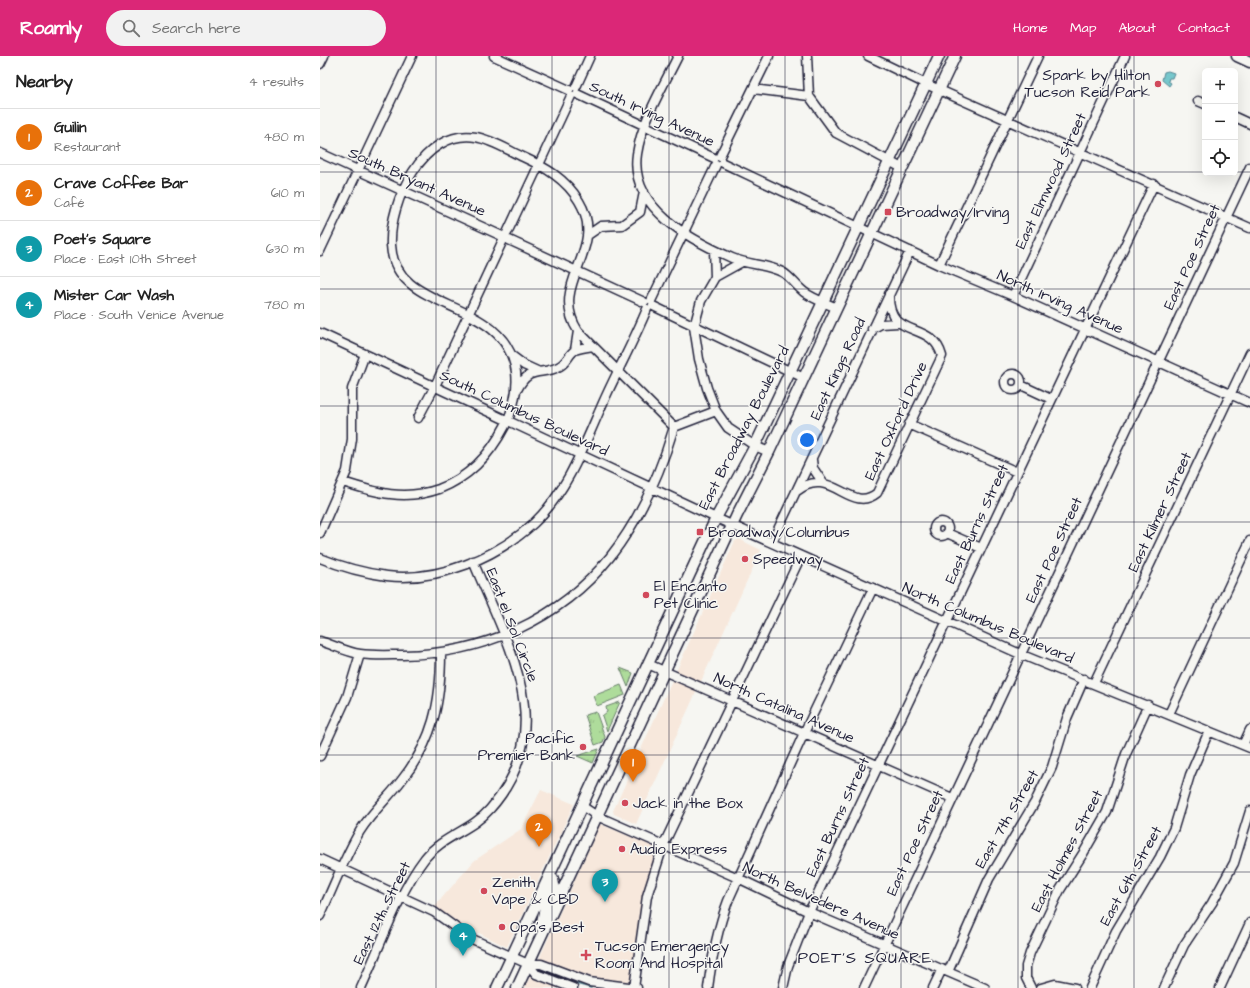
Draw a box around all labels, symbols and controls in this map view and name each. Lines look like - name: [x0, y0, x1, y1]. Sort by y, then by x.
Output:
- search box: [106, 10, 386, 46]
- text: Roamly: [20, 15, 82, 42]
- icon: search: [120, 17, 142, 39]
- text: Search here: [152, 18, 241, 39]
- text: Home: [1013, 18, 1048, 38]
- text: Map: [1070, 18, 1096, 38]
- text: About: [1118, 18, 1156, 38]
- text: Contact: [1178, 18, 1230, 38]
- place label: Spark by Hilton Tucson Reid Park: [1025, 65, 1150, 103]
- map controls: [1202, 68, 1238, 176]
- button: +: [1202, 68, 1238, 104]
- text: Nearby: [16, 70, 73, 94]
- text: 4 results: [249, 73, 304, 91]
- street label: South Irving Avenue: [586, 76, 718, 153]
- marker: Spark by Hilton Tucson Reid Park: [1153, 79, 1163, 89]
- button: −: [1202, 104, 1238, 140]
- street label: East Elmwood Street: [1010, 109, 1092, 253]
- text: Guilin: [54, 117, 86, 138]
- text: 1: [28, 128, 30, 146]
- text: 480 m: [263, 128, 304, 146]
- text: Restaurant: [54, 138, 121, 156]
- button: locate: [1202, 140, 1238, 176]
- street label: South Bryant Avenue: [345, 142, 489, 223]
- text: Crave Coffee Bar: [54, 173, 188, 194]
- text: 2: [25, 184, 33, 202]
- text: 610 m: [271, 184, 304, 202]
- text: Café: [54, 194, 85, 212]
- street label: East Poe Street: [1158, 201, 1226, 313]
- place label: Broadway/Irving: [896, 202, 1010, 224]
- marker: Broadway/Irving: [883, 207, 893, 217]
- text: Poet's Square: [54, 229, 151, 250]
- text: 3: [26, 240, 32, 258]
- text: 630 m: [266, 240, 304, 258]
- text: Place · East 10th Street: [54, 250, 197, 268]
- street label: North Irving Avenue: [993, 265, 1126, 340]
- text: Mister Car Wash: [54, 285, 174, 306]
- text: 4: [25, 296, 33, 314]
- text: 780 m: [264, 296, 304, 314]
- text: Place · South Venice Avenue: [54, 306, 224, 324]
- street label: East Kings Road: [805, 314, 872, 424]
- street label: East Broadway Boulevard: [693, 342, 796, 514]
- street label: East Oxford Drive: [859, 358, 933, 484]
- street label: South Columbus Boulevard: [436, 365, 612, 462]
- your location: [797, 430, 817, 450]
- street label: East Kilmer Street: [1123, 449, 1197, 575]
- street label: East Burns Street: [940, 461, 1014, 587]
- street label: East Poe Street: [1020, 494, 1088, 606]
- place label: Broadway/Columbus: [708, 522, 850, 544]
- marker: Broadway/Columbus: [695, 527, 705, 537]
- place label: Speedway: [753, 549, 823, 571]
- marker: Speedway: [740, 554, 750, 564]
- street label: East el Sol Circle: [481, 565, 543, 685]
- place label: El Encanto Pet Clinic: [654, 576, 727, 614]
- street label: North Columbus Boulevard: [899, 577, 1077, 669]
- marker: El Encanto Pet Clinic: [641, 590, 651, 600]
- street label: North Catalina Avenue: [710, 667, 858, 749]
- place label: Pacific Premier Bank: [478, 728, 575, 766]
- marker: Pacific Premier Bank: [578, 742, 588, 752]
- pin: 1: [620, 749, 646, 782]
- street label: East Burns Street: [801, 754, 875, 880]
- street label: East 7th Street: [970, 766, 1044, 872]
- street label: East Holmes Street: [1026, 786, 1108, 916]
- street label: East Poe Street: [881, 787, 949, 899]
- place label: Jack in the Box: [633, 793, 744, 814]
- marker: Jack in the Box: [620, 798, 630, 808]
- pin: 2: [526, 814, 552, 847]
- street label: East 6th Street: [1095, 822, 1167, 930]
- place label: Audio Express: [630, 839, 728, 860]
- marker: Audio Express: [617, 844, 627, 854]
- street label: North Belvedere Avenue: [739, 857, 903, 945]
- street label: East 12th Street: [348, 858, 416, 968]
- pin: 3: [592, 869, 618, 902]
- place label: Zenith Vape & CBD: [492, 872, 579, 910]
- marker: Zenith Vape & CBD: [479, 886, 489, 896]
- place label: Opa's Best: [510, 917, 584, 938]
- marker: Opa's Best: [497, 922, 507, 932]
- pin: 4: [450, 923, 476, 956]
- place label: Tucson Emergency Room And Hospital: [595, 936, 729, 974]
- district label: POET'S SQUARE: [798, 947, 932, 969]
- marker: Tucson Emergency Room And Hospital: [580, 949, 592, 961]

